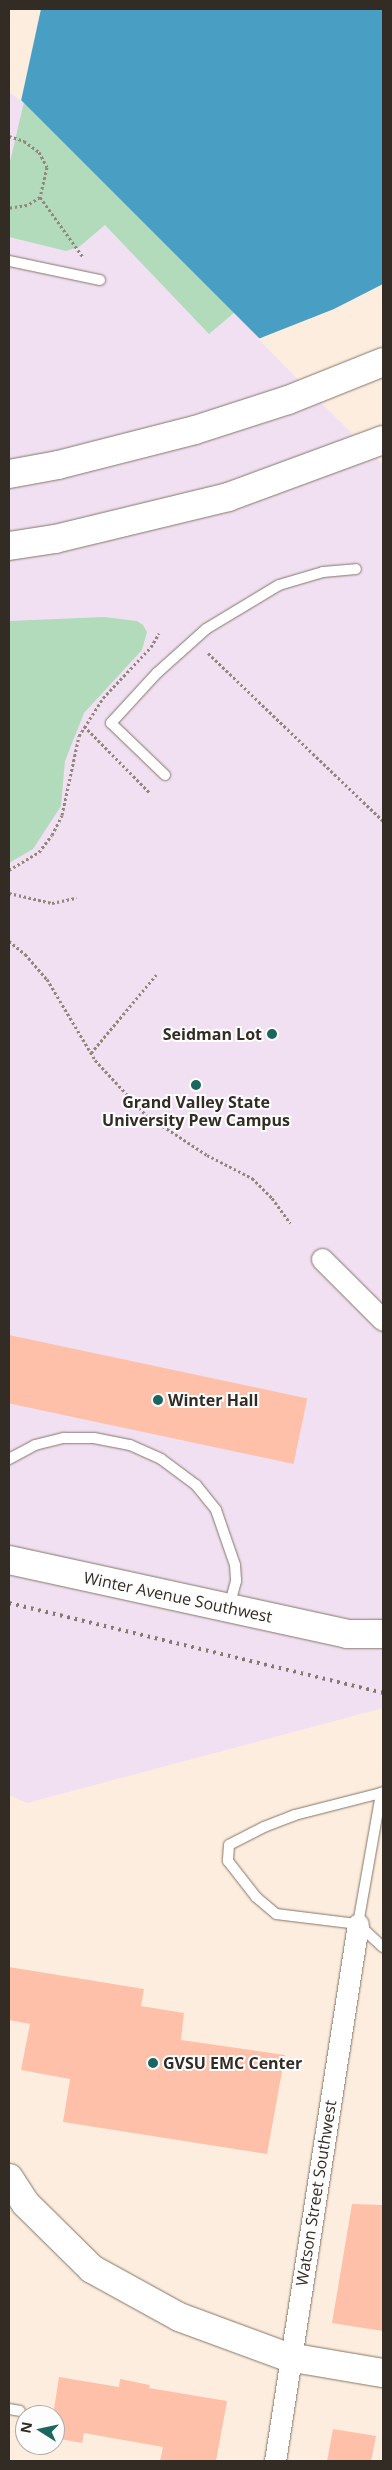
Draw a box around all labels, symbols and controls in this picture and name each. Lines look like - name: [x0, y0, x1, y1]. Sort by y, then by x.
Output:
- place label: Seidman Lot: [163, 1024, 262, 1044]
- marker: Seidman Lot: [266, 1028, 278, 1040]
- marker: Grand Valley State University Pew Campus: [190, 1079, 202, 1091]
- place label: Grand Valley State University Pew Campus: [102, 1092, 290, 1130]
- place label: Winter Hall: [168, 1390, 258, 1410]
- marker: Winter Hall: [152, 1394, 164, 1406]
- street label: Winter Avenue Southwest: [82, 1568, 274, 1626]
- place label: GVSU EMC Center: [163, 2053, 302, 2073]
- marker: GVSU EMC Center: [147, 2057, 159, 2069]
- street label: Watson Street Southwest: [292, 2099, 340, 2287]
- north arrow: [15, 2405, 65, 2455]
- text: N: [15, 2420, 36, 2435]

